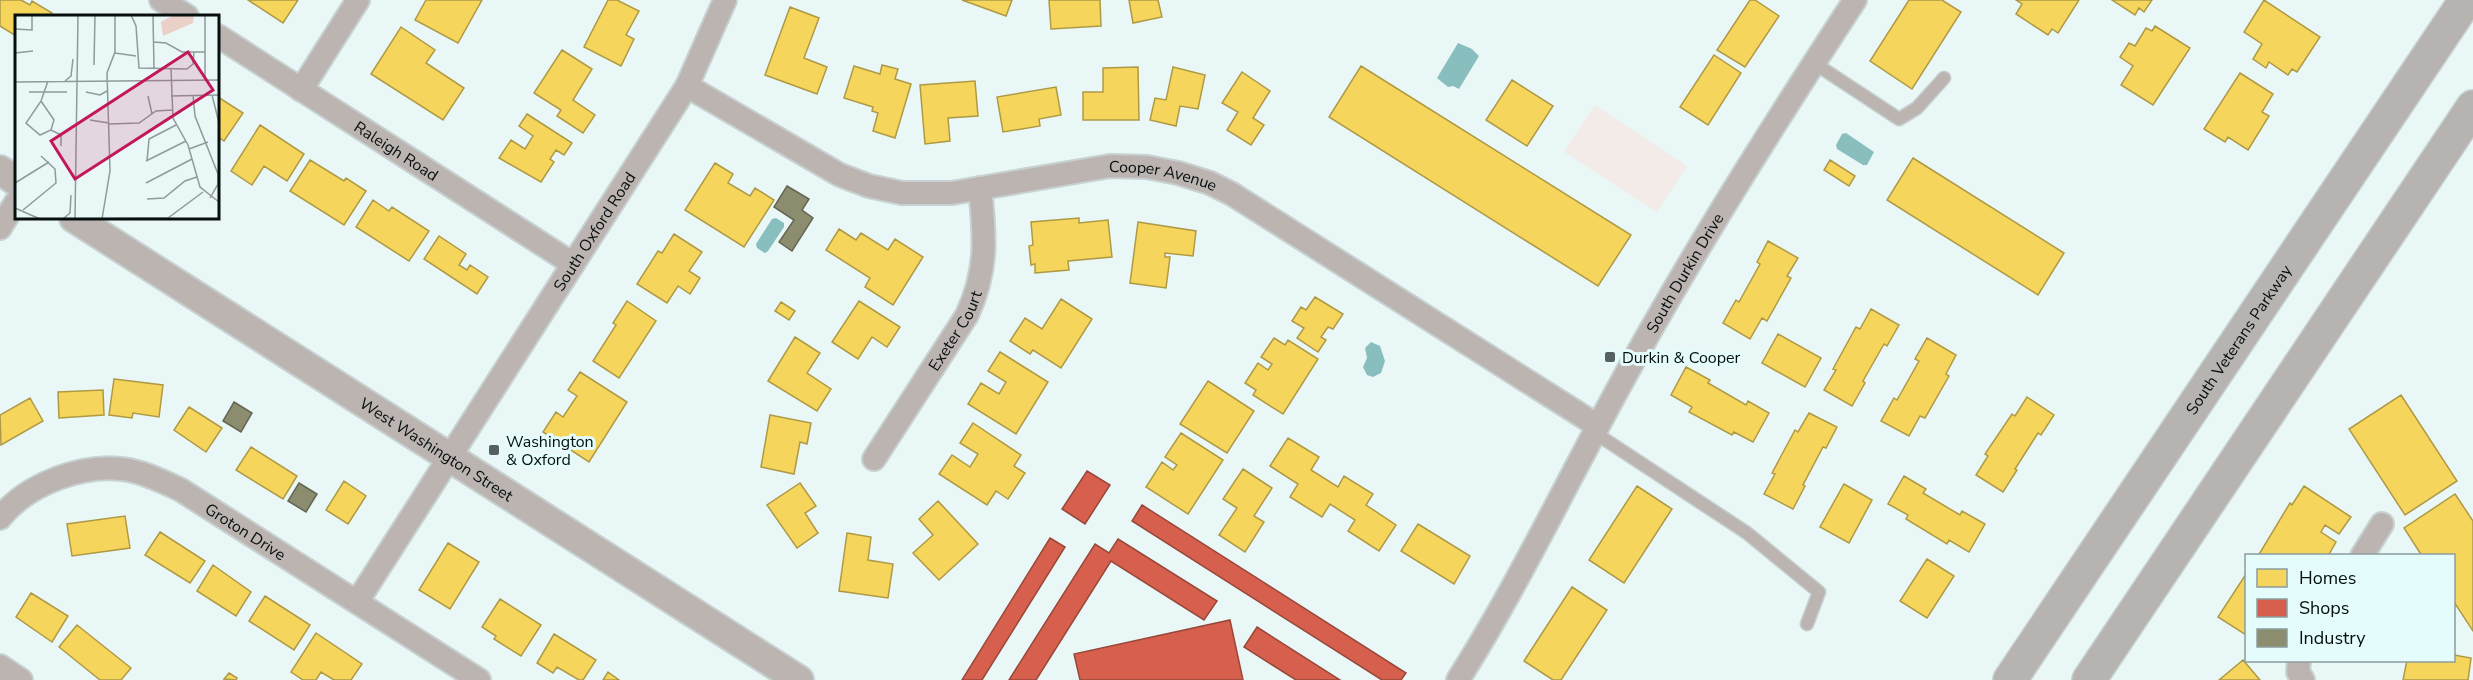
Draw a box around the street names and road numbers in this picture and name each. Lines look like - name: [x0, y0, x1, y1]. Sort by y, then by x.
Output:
- street label: Raleigh Road: [350, 116, 442, 187]
- street label: Cooper Avenue: [1109, 156, 1221, 197]
- street label: South Oxford Road: [549, 168, 641, 296]
- street label: South Durkin Drive: [1641, 209, 1729, 337]
- street label: South Veterans Parkway: [2181, 260, 2298, 419]
- street label: Exeter Court: [924, 288, 988, 376]
- street label: West Washington Street: [355, 393, 517, 507]
- street label: Groton Drive: [201, 498, 290, 566]

